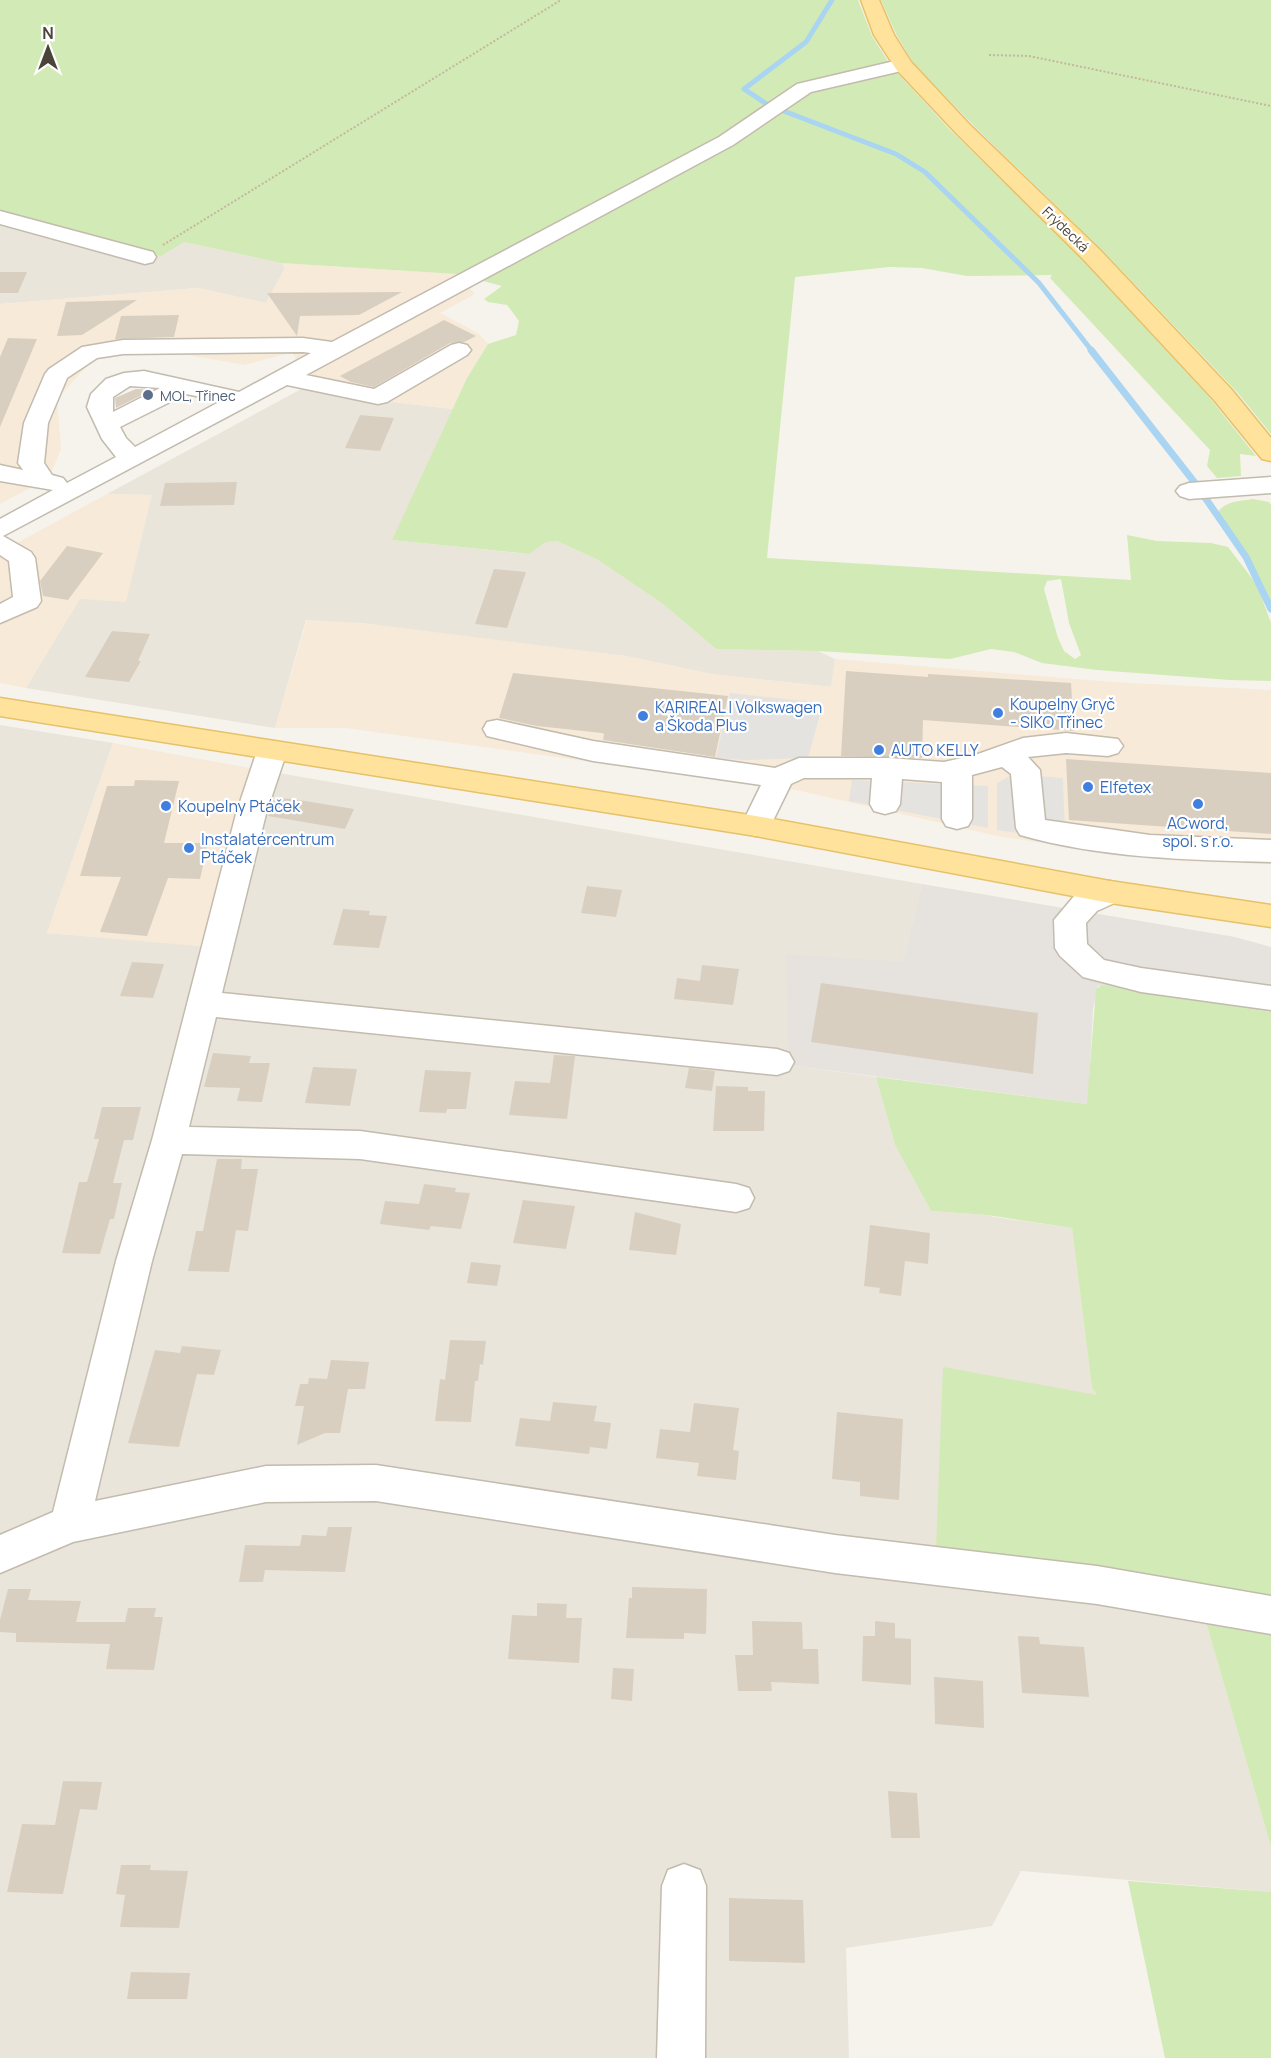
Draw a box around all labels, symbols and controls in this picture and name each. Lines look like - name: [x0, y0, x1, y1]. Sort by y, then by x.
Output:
- north arrow: [18, 18, 78, 78]
- text: N: [42, 22, 54, 44]
- street label: Frýdecká: [1039, 202, 1093, 256]
- place label: MOL, Třinec: [160, 386, 236, 405]
- marker: MOL, Třinec: [141, 388, 155, 402]
- place label: Koupelny Gryč - SIKO Třinec: [1010, 693, 1115, 733]
- place label: KARIREAL | Volkswagen a Škoda Plus: [655, 696, 822, 736]
- marker: Koupelny Gryč - SIKO Třinec: [991, 706, 1005, 720]
- marker: KARIREAL | Volkswagen a Škoda Plus: [636, 709, 650, 723]
- place label: AUTO KELLY: [891, 739, 979, 761]
- marker: AUTO KELLY: [872, 743, 886, 757]
- place label: Elfetex: [1100, 776, 1152, 798]
- marker: Elfetex: [1081, 780, 1095, 794]
- place label: Koupelny Ptáček: [178, 795, 301, 817]
- marker: ACword, spol. s r.o.: [1191, 797, 1205, 811]
- marker: Koupelny Ptáček: [159, 799, 173, 813]
- place label: ACword, spol. s r.o.: [1162, 812, 1234, 852]
- place label: Instalatércentrum Ptáček: [201, 828, 334, 868]
- marker: Instalatércentrum Ptáček: [182, 841, 196, 855]

